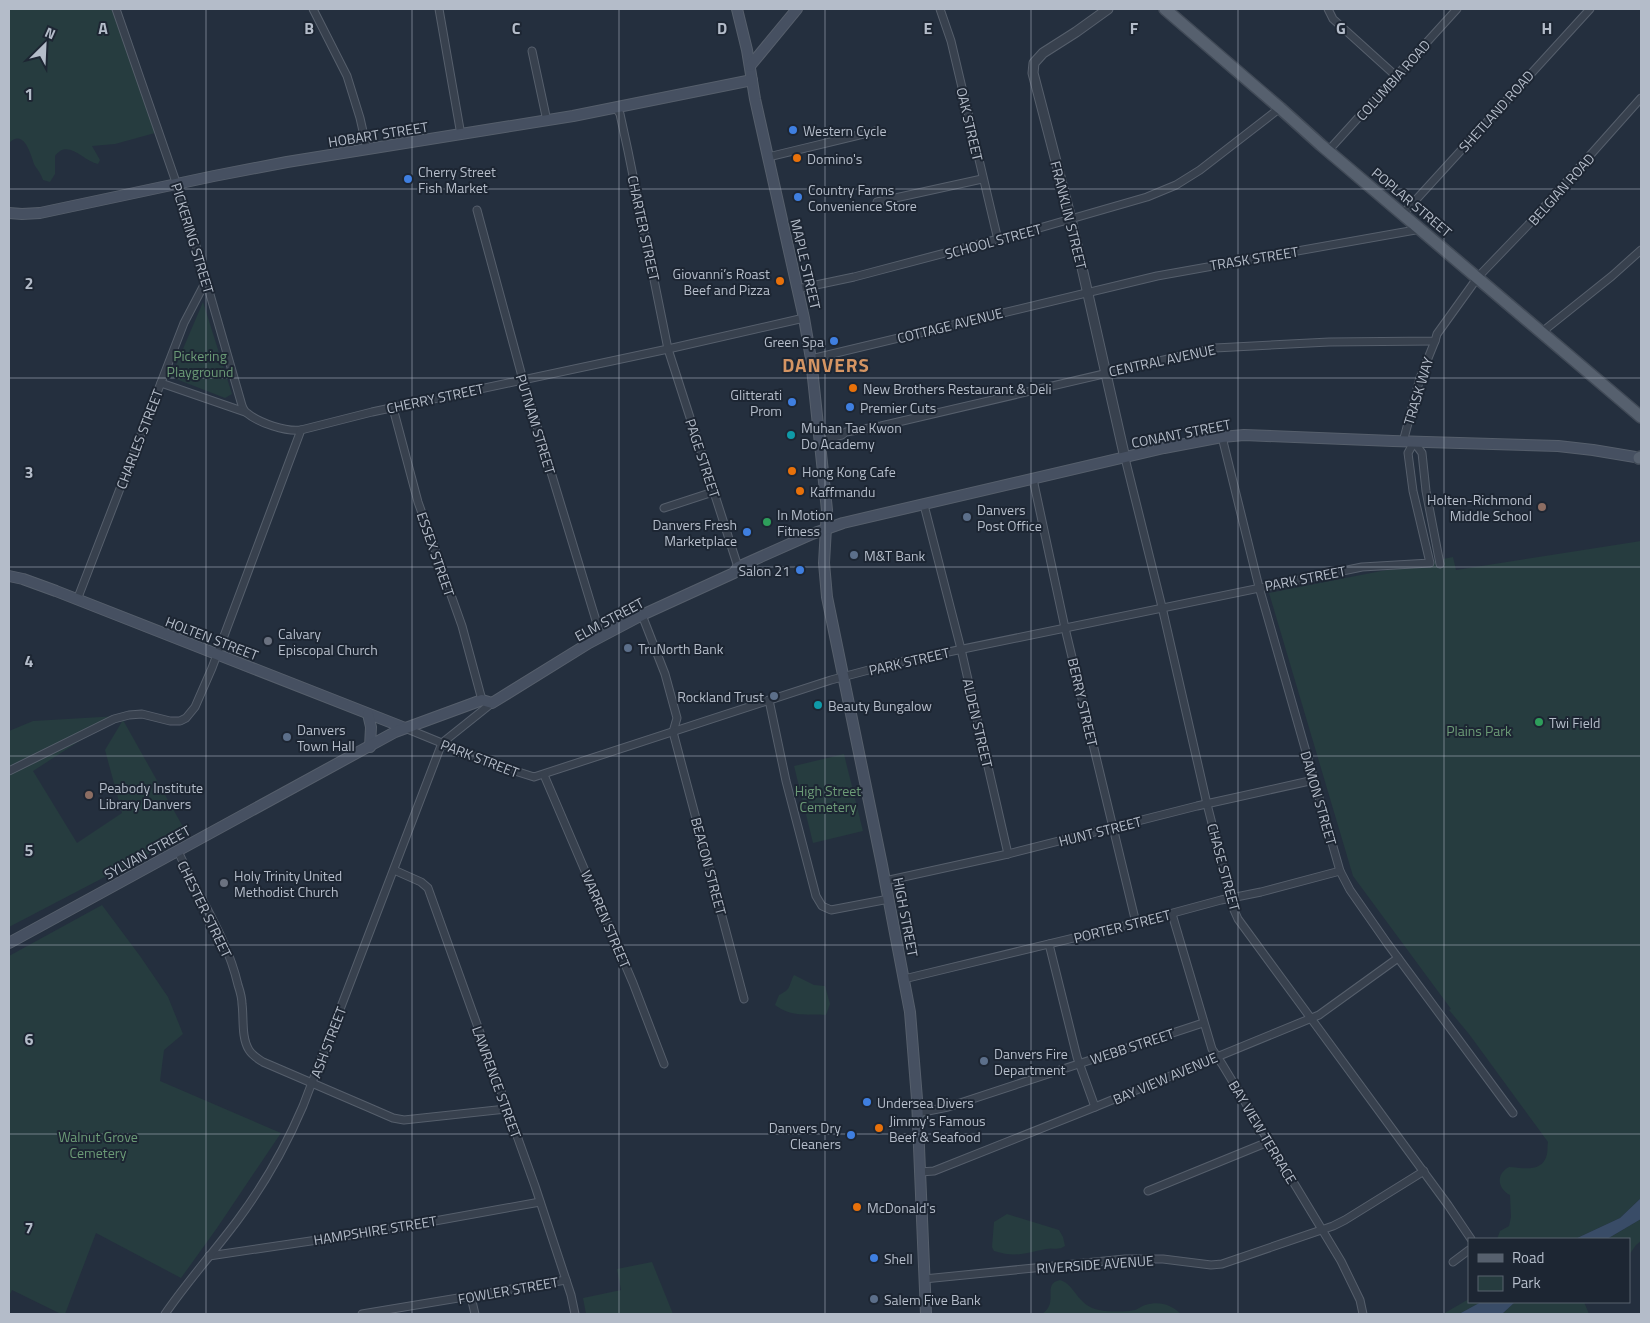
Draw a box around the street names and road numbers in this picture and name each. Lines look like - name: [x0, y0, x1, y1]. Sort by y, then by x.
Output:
- street label: COLUMBIA ROAD: [1351, 35, 1435, 125]
- street label: SHETLAND ROAD: [1453, 65, 1539, 157]
- street label: OAK STREET: [951, 85, 989, 163]
- street label: HOBART STREET: [327, 116, 430, 152]
- street label: BELGIAN ROAD: [1523, 148, 1599, 230]
- street label: FRANKLIN STREET: [1045, 159, 1093, 272]
- street label: POPLAR STREET: [1367, 162, 1457, 242]
- street label: CHARTER STREET: [623, 173, 666, 283]
- street label: PICKERING STREET: [166, 180, 220, 297]
- street label: MAPLE STREET: [785, 217, 827, 312]
- street label: SCHOOL STREET: [942, 218, 1044, 264]
- street label: TRASK STREET: [1208, 241, 1300, 275]
- street label: COTTAGE AVENUE: [895, 302, 1005, 348]
- street label: CENTRAL AVENUE: [1107, 338, 1218, 382]
- street label: TRASK WAY: [1398, 354, 1438, 428]
- street label: PUTNAM STREET: [511, 371, 561, 477]
- street label: CHERRY STREET: [384, 377, 486, 419]
- street label: CHARLES STREET: [110, 385, 168, 492]
- street label: CONANT STREET: [1130, 413, 1233, 453]
- street label: PAGE STREET: [680, 416, 726, 501]
- street label: ESSEX STREET: [412, 509, 460, 600]
- street label: PARK STREET: [1263, 560, 1348, 596]
- street label: ELM STREET: [571, 592, 648, 646]
- street label: HOLTEN STREET: [162, 611, 262, 666]
- street label: PARK STREET: [867, 641, 952, 680]
- street label: BERRY STREET: [1063, 656, 1104, 749]
- street label: ALDEN STREET: [958, 676, 999, 770]
- street label: PARK STREET: [438, 733, 523, 783]
- street label: DAMON STREET: [1296, 748, 1343, 848]
- street label: HUNT STREET: [1056, 810, 1144, 851]
- street label: BEACON STREET: [686, 815, 732, 918]
- street label: SYLVAN STREET: [100, 819, 195, 884]
- street label: CHASE STREET: [1202, 821, 1246, 914]
- street label: CHESTER STREET: [172, 857, 238, 962]
- street label: WARREN STREET: [576, 867, 636, 972]
- street label: HIGH STREET: [888, 875, 924, 959]
- street label: PORTER STREET: [1071, 904, 1173, 948]
- street label: ASH STREET: [305, 1003, 351, 1081]
- street label: WEBB STREET: [1087, 1022, 1177, 1069]
- street label: LAWRENCE STREET: [467, 1023, 527, 1142]
- street label: BAY VIEW AVENUE: [1110, 1046, 1221, 1109]
- street label: BAY VIEW TERRACE: [1224, 1076, 1302, 1188]
- street label: HAMPSHIRE STREET: [312, 1210, 439, 1250]
- street label: RIVERSIDE AVENUE: [1036, 1249, 1155, 1279]
- street label: FOWLER STREET: [456, 1271, 560, 1309]

